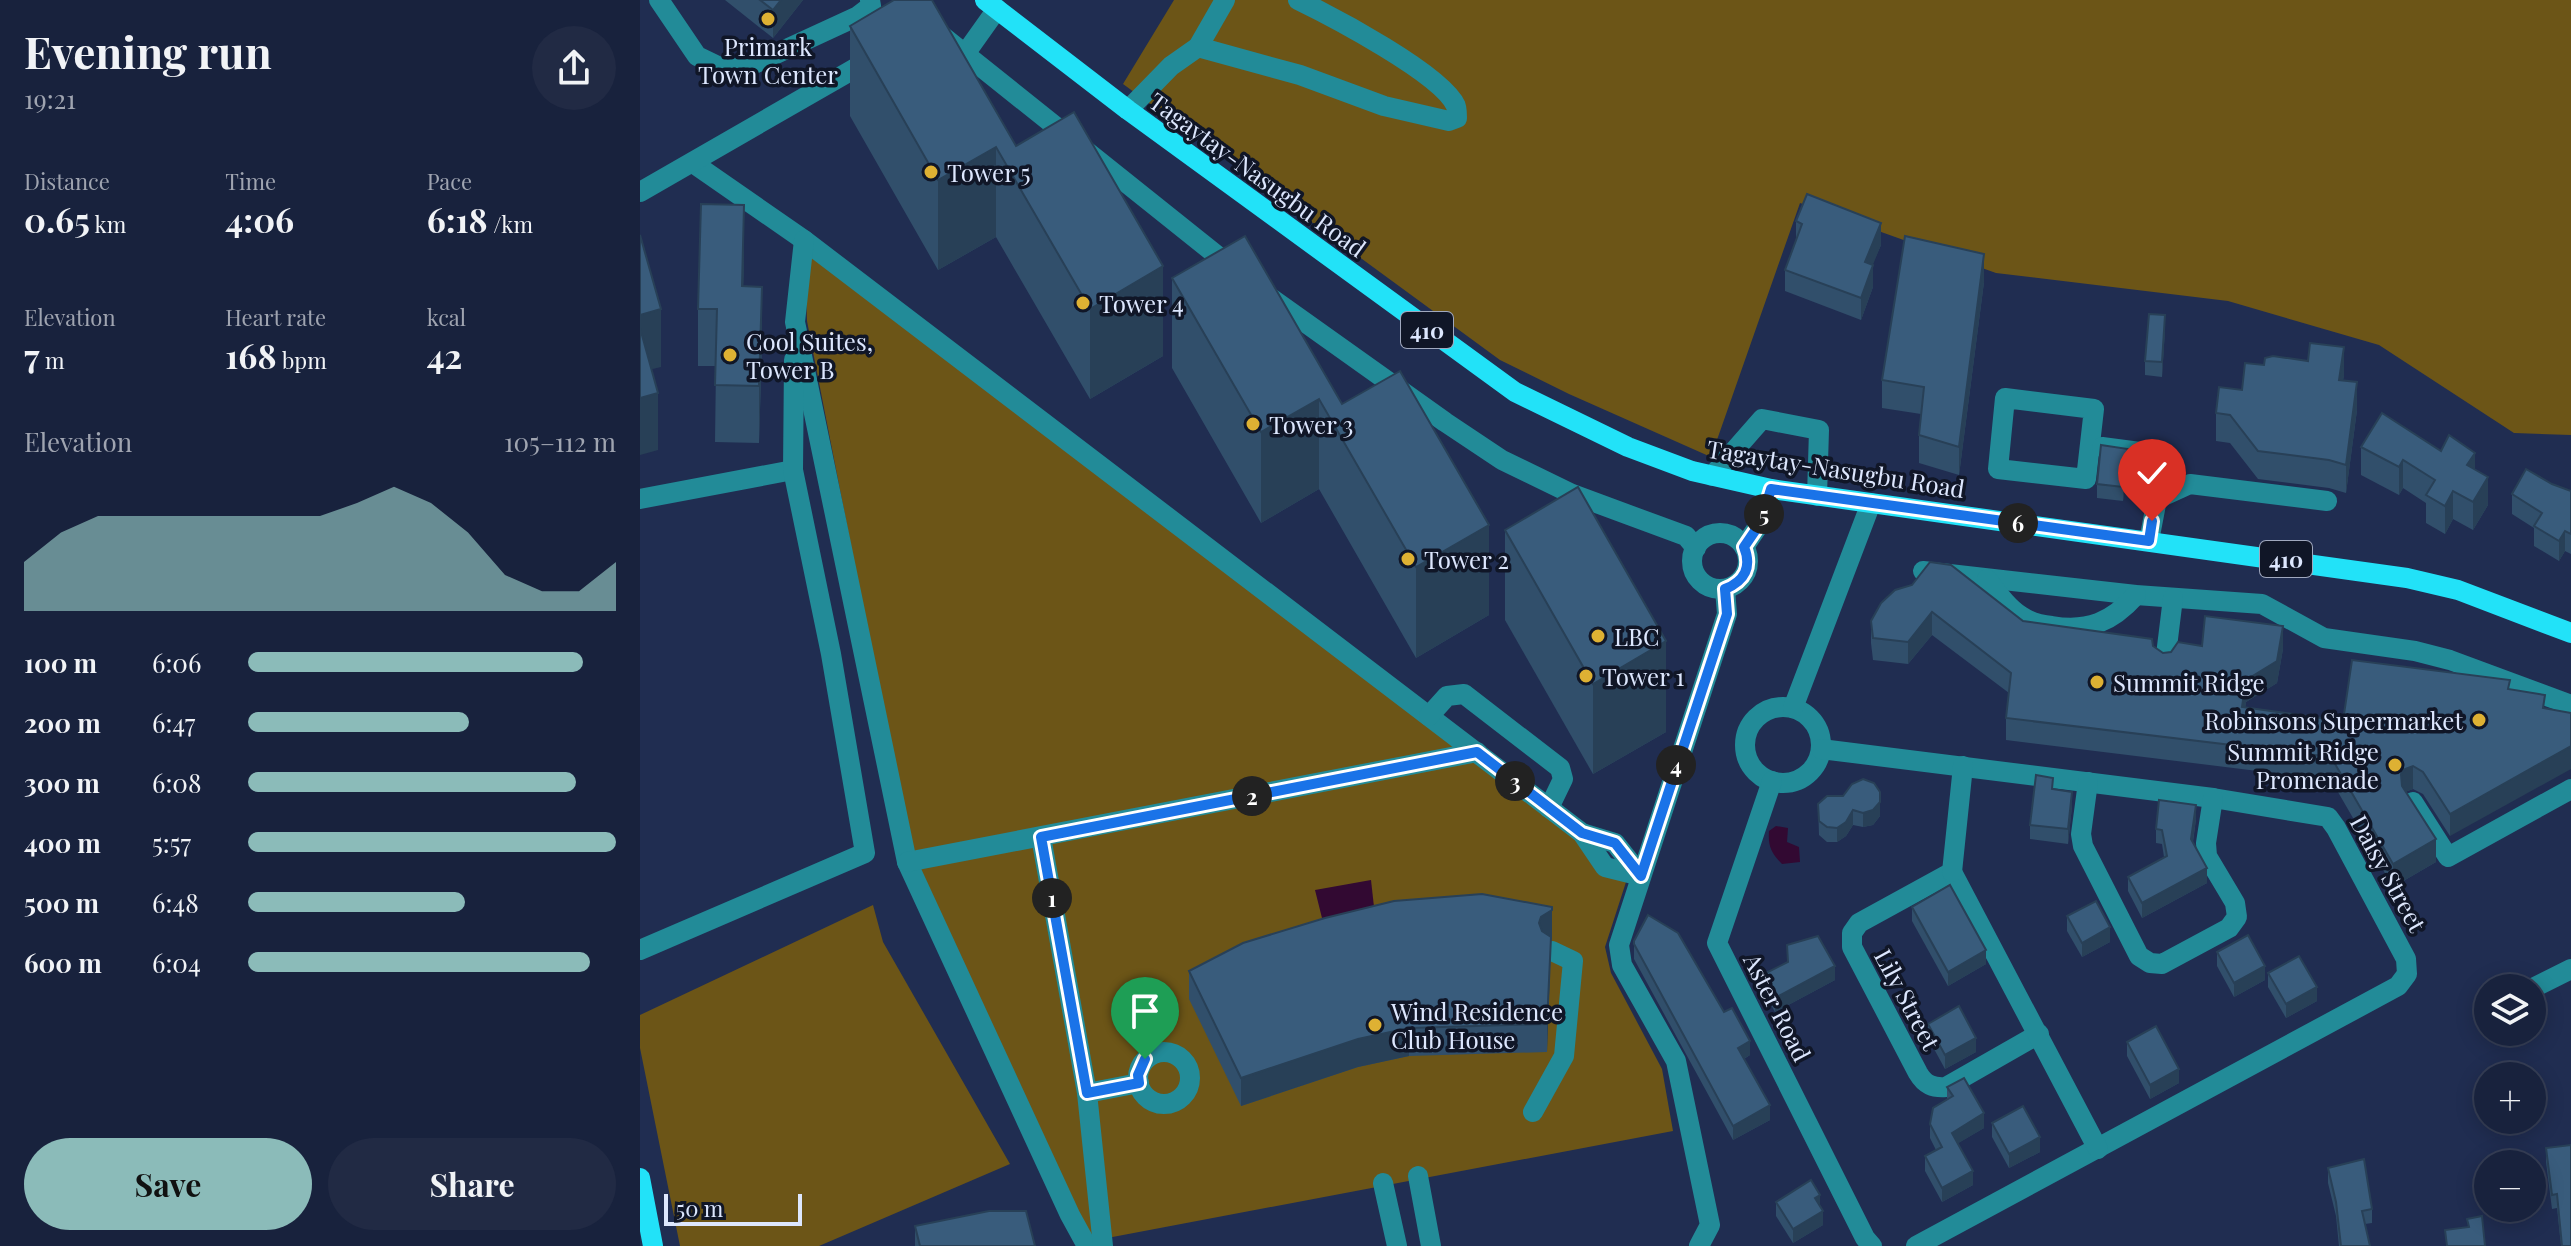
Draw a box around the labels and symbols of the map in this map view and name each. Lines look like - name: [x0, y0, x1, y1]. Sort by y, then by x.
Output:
- marker: Primark Town Center: [759, 10, 777, 28]
- place label: Primark Town Center: [698, 30, 838, 90]
- street label: Tagaytay-Nasugbu Road: [1143, 84, 1373, 264]
- place label: Tower 5: [947, 156, 1030, 188]
- marker: Tower 5: [922, 163, 940, 181]
- place label: Tower 4: [1099, 287, 1184, 319]
- marker: Tower 4: [1074, 294, 1092, 312]
- road number: 410: [1401, 312, 1453, 348]
- place label: Cool Suites, Tower B: [746, 325, 873, 385]
- marker: Cool Suites, Tower B: [721, 346, 739, 364]
- place label: Tower 3: [1269, 408, 1353, 440]
- marker: Tower 3: [1244, 415, 1262, 433]
- street label: Tagaytay-Nasugbu Road: [1705, 432, 1967, 504]
- pin: [2118, 439, 2186, 521]
- pin: 5: [1744, 494, 1784, 534]
- pin: 6: [1998, 503, 2038, 543]
- road number: 410: [2260, 541, 2312, 577]
- place label: Tower 2: [1424, 543, 1509, 575]
- marker: Tower 2: [1399, 550, 1417, 568]
- place label: LBC: [1614, 620, 1660, 652]
- marker: LBC: [1589, 627, 1607, 645]
- place label: Tower 1: [1602, 660, 1684, 692]
- place label: Summit Ridge: [2113, 666, 2265, 698]
- marker: Tower 1: [1577, 667, 1595, 685]
- marker: Summit Ridge: [2088, 673, 2106, 691]
- place label: Robinsons Supermarket: [2204, 704, 2463, 736]
- marker: Robinsons Supermarket: [2470, 711, 2488, 729]
- place label: Summit Ridge Promenade: [2227, 735, 2379, 795]
- pin: 4: [1656, 745, 1696, 785]
- marker: Summit Ridge Promenade: [2386, 756, 2404, 774]
- pin: 3: [1495, 761, 1535, 801]
- pin: 2: [1232, 776, 1272, 816]
- street label: Daisy Street: [2344, 809, 2434, 938]
- pin: 1: [1032, 878, 1072, 918]
- street label: Lily Street: [1868, 943, 1948, 1055]
- street label: Aster Road: [1737, 947, 1819, 1067]
- pin: [1111, 977, 1179, 1059]
- place label: Wind Residence Club House: [1390, 995, 1563, 1055]
- marker: Wind Residence Club House: [1366, 1016, 1384, 1034]
- scale bar: [664, 1190, 802, 1226]

